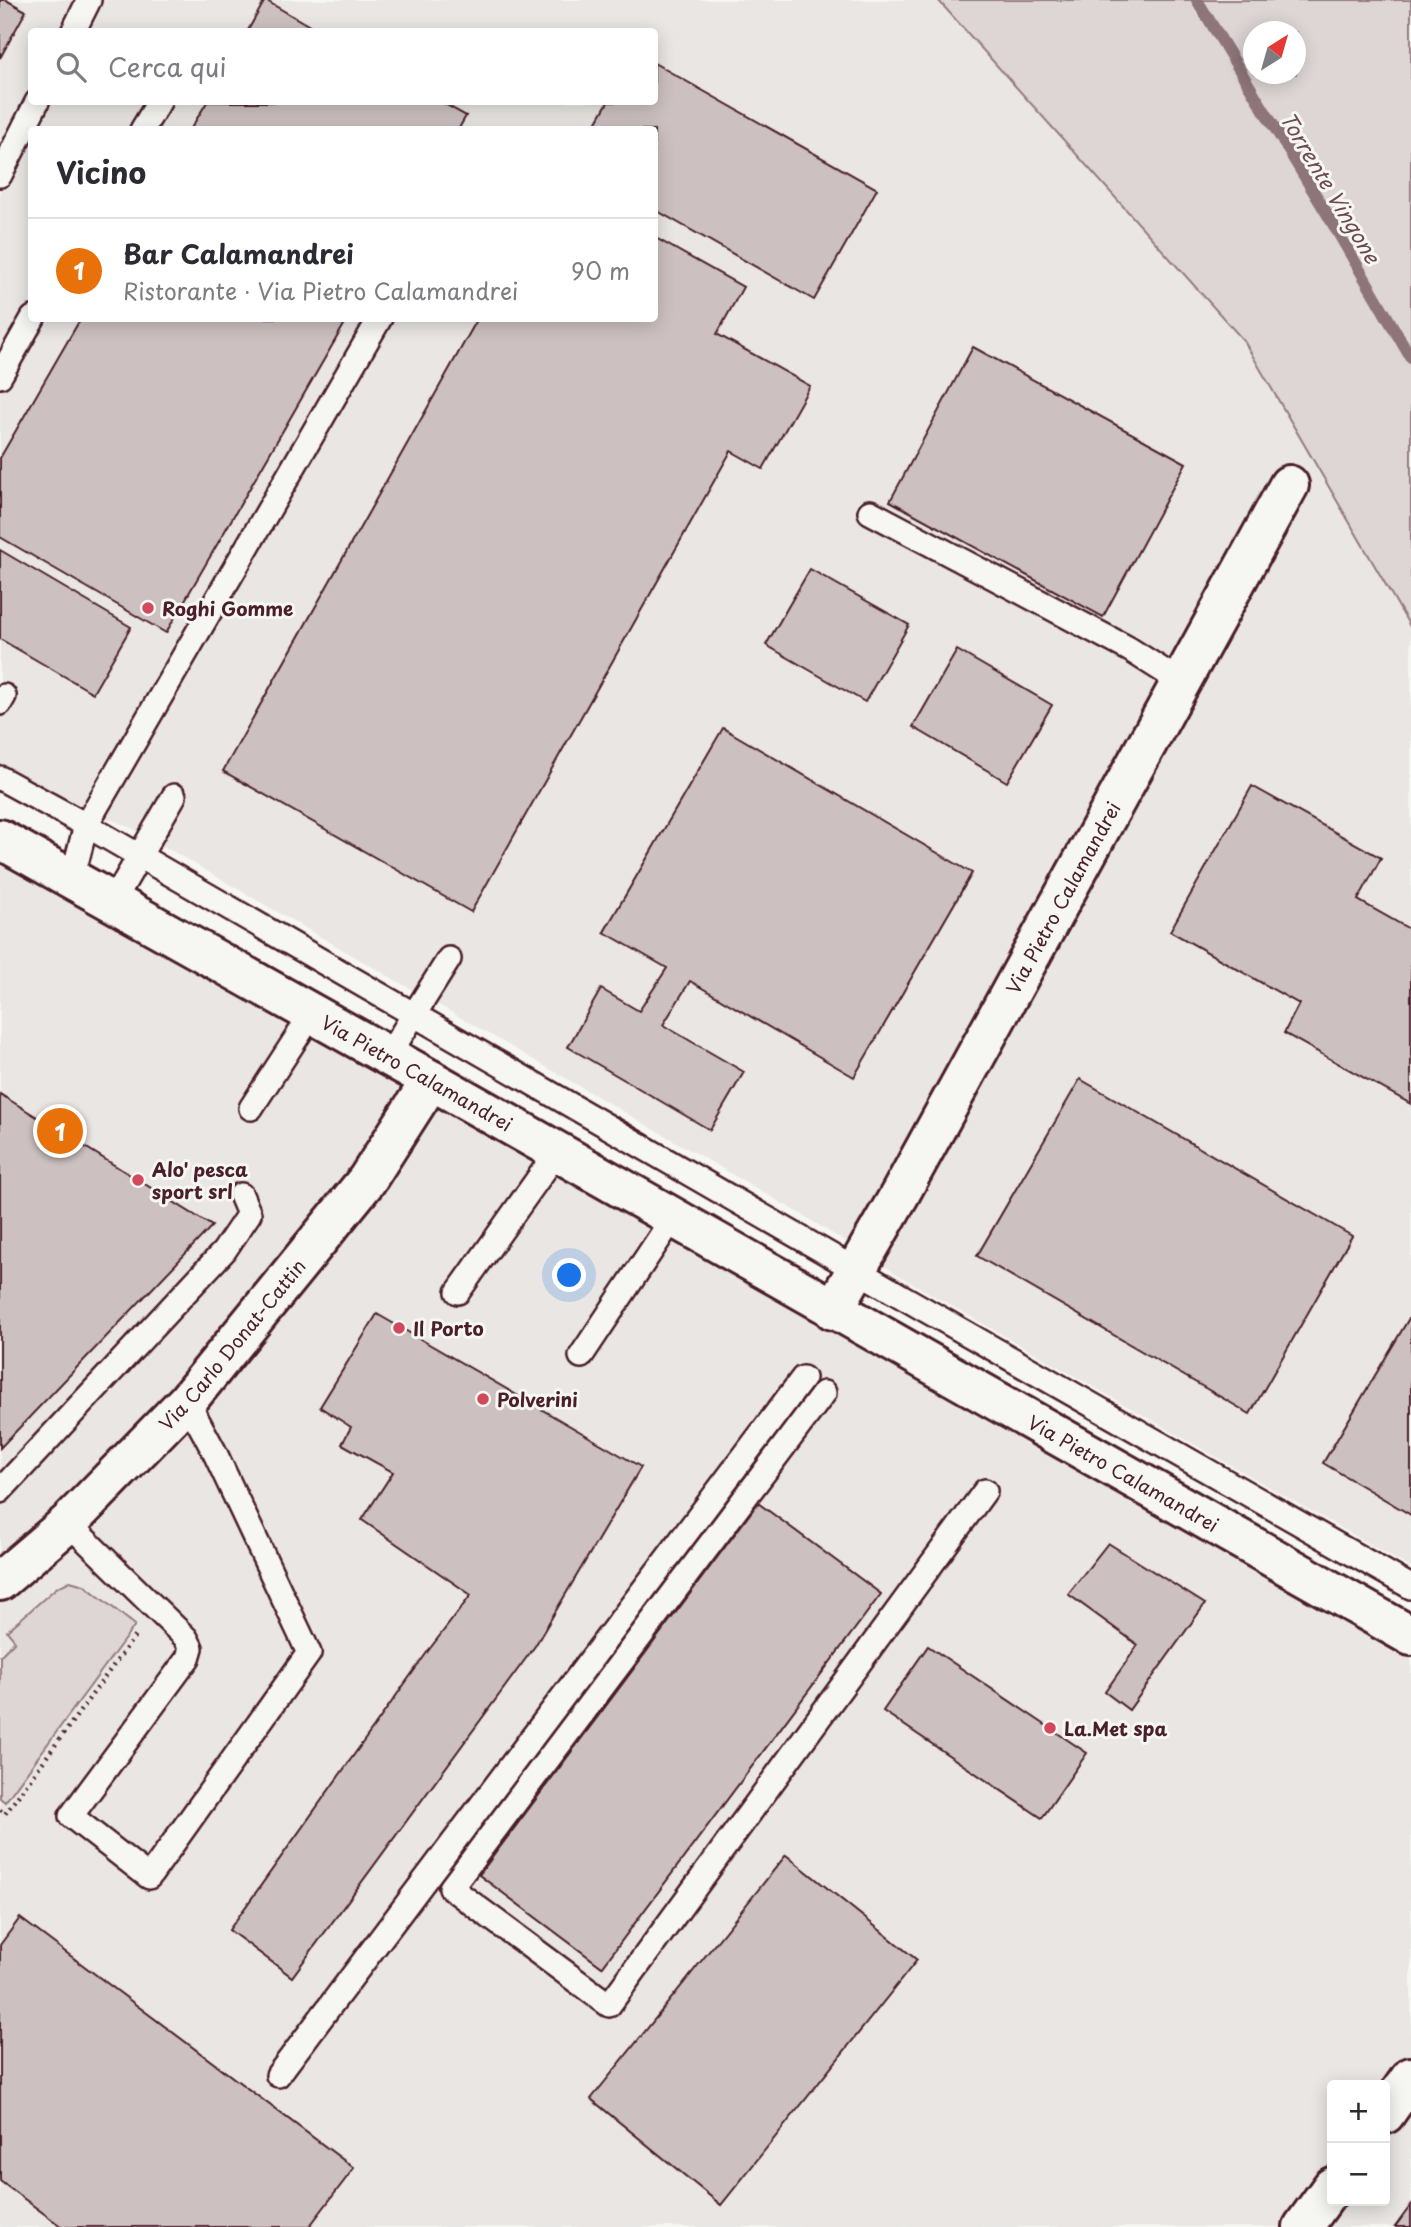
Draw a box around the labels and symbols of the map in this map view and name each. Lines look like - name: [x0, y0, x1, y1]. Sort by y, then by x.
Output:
- north arrow: [1243, 21, 1306, 84]
- water label: Torrente Vingone: [1273, 105, 1390, 271]
- place label: Roghi Gomme: [162, 594, 293, 622]
- marker: Roghi Gomme: [140, 600, 156, 616]
- street label: Via Pietro Calamandrei: [998, 796, 1127, 999]
- street label: Via Pietro Calamandrei: [316, 1007, 518, 1138]
- pin: 1: [37, 1105, 83, 1157]
- place label: Alo' pesca sport srl: [152, 1155, 248, 1205]
- marker: Alo' pesca sport srl: [130, 1172, 146, 1188]
- street label: Via Carlo Donat-Cattin: [152, 1253, 312, 1436]
- your location: [552, 1258, 586, 1292]
- place label: Il Porto: [413, 1314, 484, 1342]
- marker: Il Porto: [391, 1320, 407, 1336]
- place label: Polverini: [497, 1385, 578, 1413]
- marker: Polverini: [475, 1391, 491, 1407]
- street label: Via Pietro Calamandrei: [1023, 1408, 1224, 1538]
- place label: La.Met spa: [1064, 1714, 1168, 1742]
- marker: La.Met spa: [1042, 1720, 1058, 1736]

